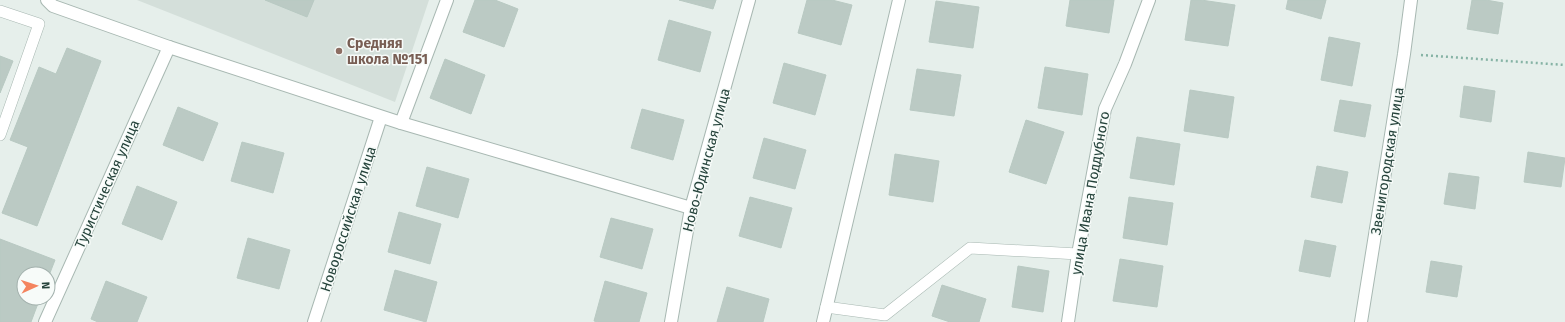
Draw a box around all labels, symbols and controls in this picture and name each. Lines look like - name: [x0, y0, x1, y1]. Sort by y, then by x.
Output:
- place label: Средняя школа №151: [347, 35, 428, 68]
- marker: Средняя школа №151: [334, 46, 344, 56]
- street label: Ново-Юдинская улица: [679, 86, 734, 234]
- street label: Звенигородская улица: [1367, 86, 1408, 236]
- street label: улица Ивана Поддубного: [1068, 110, 1113, 276]
- street label: Туристическая улица: [71, 117, 143, 251]
- street label: Новороссийская улица: [317, 144, 380, 294]
- north arrow: [16, 266, 56, 306]
- text: N: [39, 282, 52, 289]

